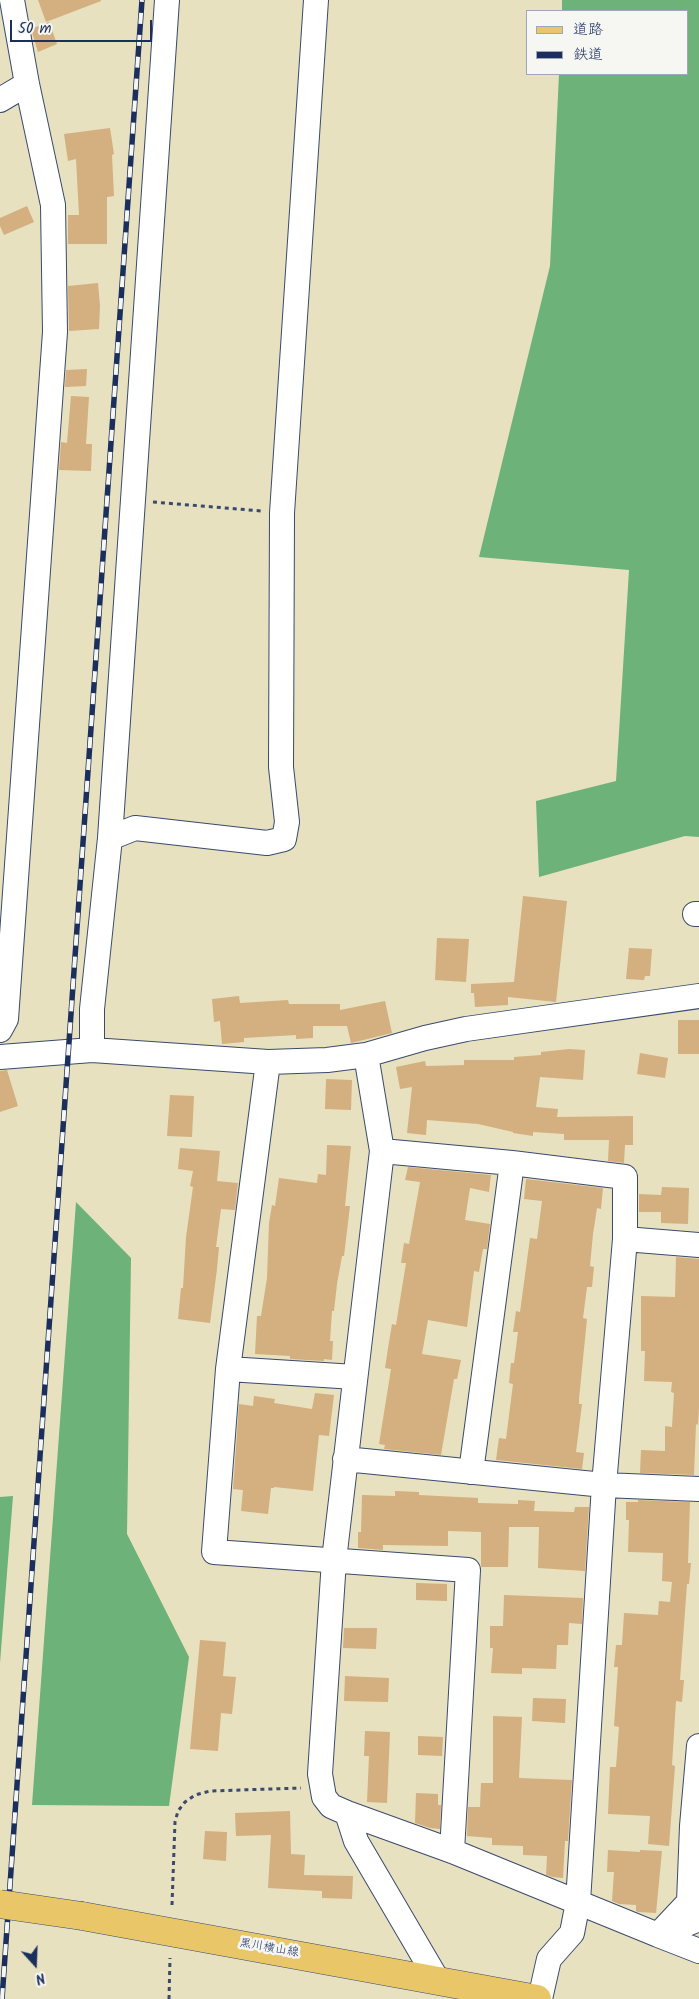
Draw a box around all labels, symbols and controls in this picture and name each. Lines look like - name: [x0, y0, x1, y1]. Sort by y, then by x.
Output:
- scale bar: [12, 10, 155, 42]
- legend: [526, 10, 689, 75]
- text: 50 m: [18, 17, 52, 41]
- text: 道路: [573, 18, 603, 42]
- text: 鉄道: [573, 43, 603, 67]
- street label: 黒川横山線: [238, 1937, 300, 1961]
- north arrow: [10, 1939, 60, 1989]
- text: N: [32, 1966, 48, 1990]

